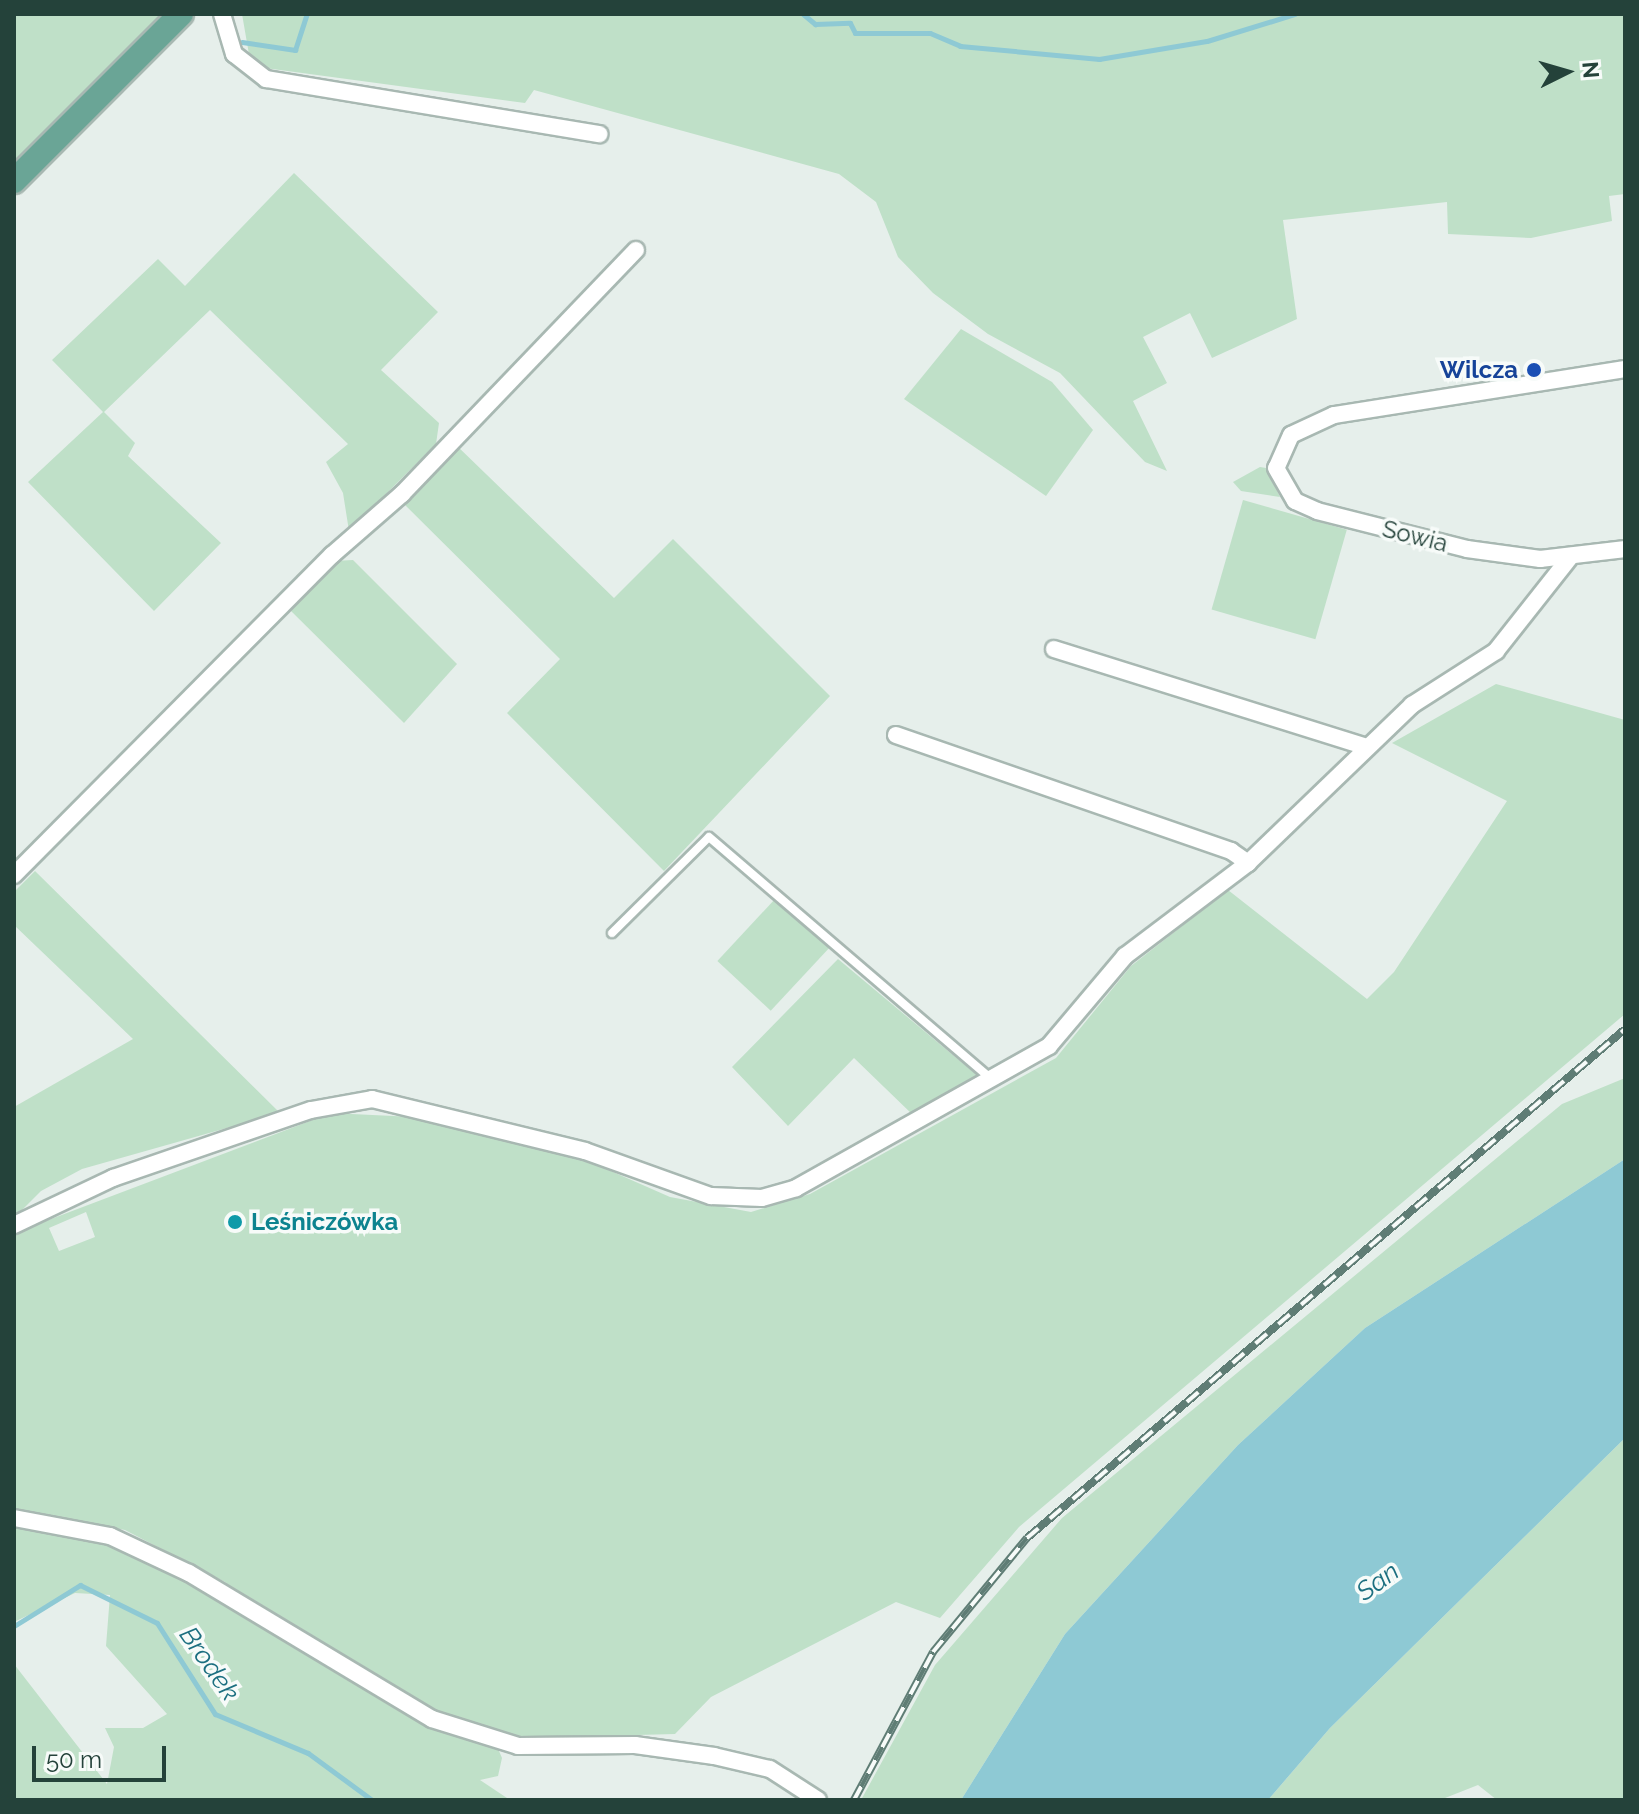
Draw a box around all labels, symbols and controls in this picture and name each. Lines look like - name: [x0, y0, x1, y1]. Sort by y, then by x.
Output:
- north arrow: [1527, 32, 1607, 112]
- text: N: [1577, 60, 1605, 79]
- place label: Wilcza: [1440, 356, 1518, 384]
- marker: Wilcza: [1525, 361, 1543, 379]
- street label: Sowia: [1379, 514, 1451, 558]
- place label: Leśniczówka: [251, 1208, 398, 1236]
- marker: Leśniczówka: [226, 1213, 244, 1231]
- water label: San: [1351, 1556, 1405, 1608]
- water label: Brodek: [172, 1621, 246, 1707]
- scale bar: [36, 1730, 170, 1780]
- text: 50 m: [46, 1745, 102, 1774]

